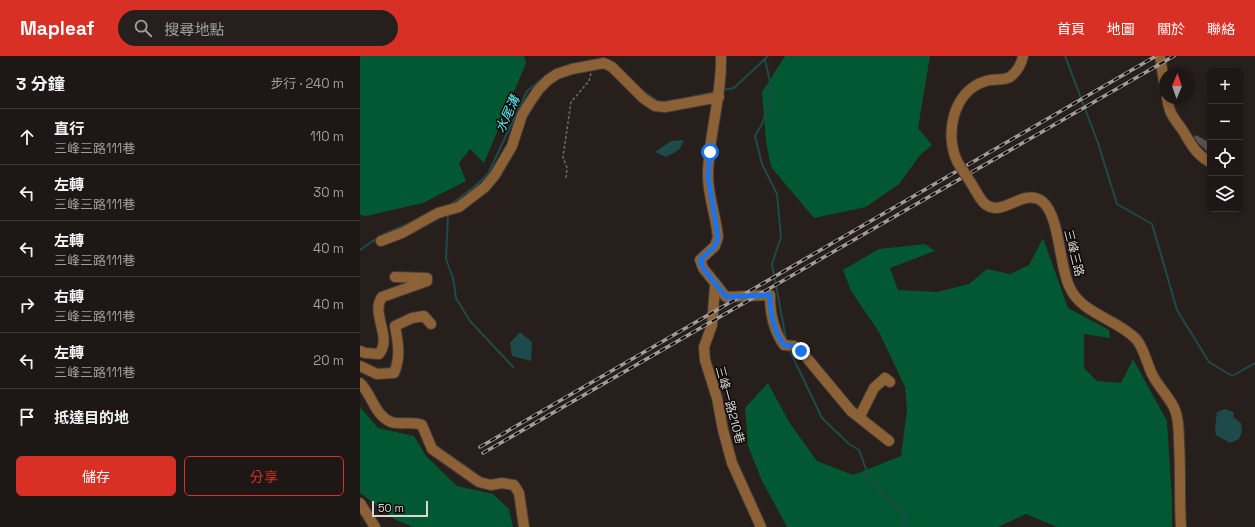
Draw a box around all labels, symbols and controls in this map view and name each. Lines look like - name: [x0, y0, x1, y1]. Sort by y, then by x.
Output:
- search box: [118, 10, 398, 46]
- text: Mapleaf: [20, 16, 94, 41]
- icon: search: [132, 17, 154, 39]
- text: 搜尋地點: [164, 20, 224, 39]
- text: 首頁: [1057, 20, 1085, 38]
- text: 地圖: [1107, 20, 1135, 38]
- text: 關於: [1157, 20, 1185, 38]
- text: 聯絡: [1207, 20, 1235, 38]
- north arrow: [1159, 68, 1195, 104]
- map controls: [1207, 68, 1243, 212]
- button: +: [1207, 68, 1243, 104]
- text: 3 分鐘: [16, 73, 65, 95]
- text: 步行 · 240 m: [270, 75, 344, 92]
- water label: 水尾溝: [492, 91, 524, 135]
- button: −: [1207, 104, 1243, 140]
- text: 直行: [54, 119, 84, 138]
- icon: ahead: [16, 126, 38, 148]
- text: 110 m: [310, 128, 344, 145]
- text: 三峰三路111巷: [54, 140, 135, 157]
- button: locate: [1207, 140, 1243, 176]
- route start: [701, 143, 719, 161]
- text: 左轉: [54, 175, 84, 194]
- button: layers: [1207, 176, 1243, 212]
- icon: left: [16, 182, 38, 204]
- text: 30 m: [313, 184, 344, 201]
- text: 三峰三路111巷: [54, 196, 135, 213]
- street label: 三峰三路: [1060, 228, 1088, 278]
- text: 左轉: [54, 231, 84, 250]
- icon: left: [16, 238, 38, 260]
- text: 40 m: [313, 240, 344, 257]
- text: 三峰三路111巷: [54, 252, 135, 269]
- text: 右轉: [54, 287, 84, 306]
- icon: right: [16, 294, 38, 316]
- text: 40 m: [313, 296, 344, 313]
- text: 三峰三路111巷: [54, 308, 135, 325]
- route end: [792, 342, 810, 360]
- text: 左轉: [54, 343, 84, 362]
- icon: left: [16, 350, 38, 372]
- text: 20 m: [313, 352, 344, 369]
- text: 三峰三路111巷: [54, 364, 135, 381]
- street label: 三峰一路210巷: [712, 364, 748, 446]
- icon: arrive: [16, 406, 38, 428]
- text: 抵達目的地: [54, 408, 129, 427]
- button: 儲存: [16, 456, 176, 496]
- button: 分享: [184, 456, 344, 496]
- scale bar: [372, 499, 428, 518]
- text: 50 m: [378, 501, 404, 515]

